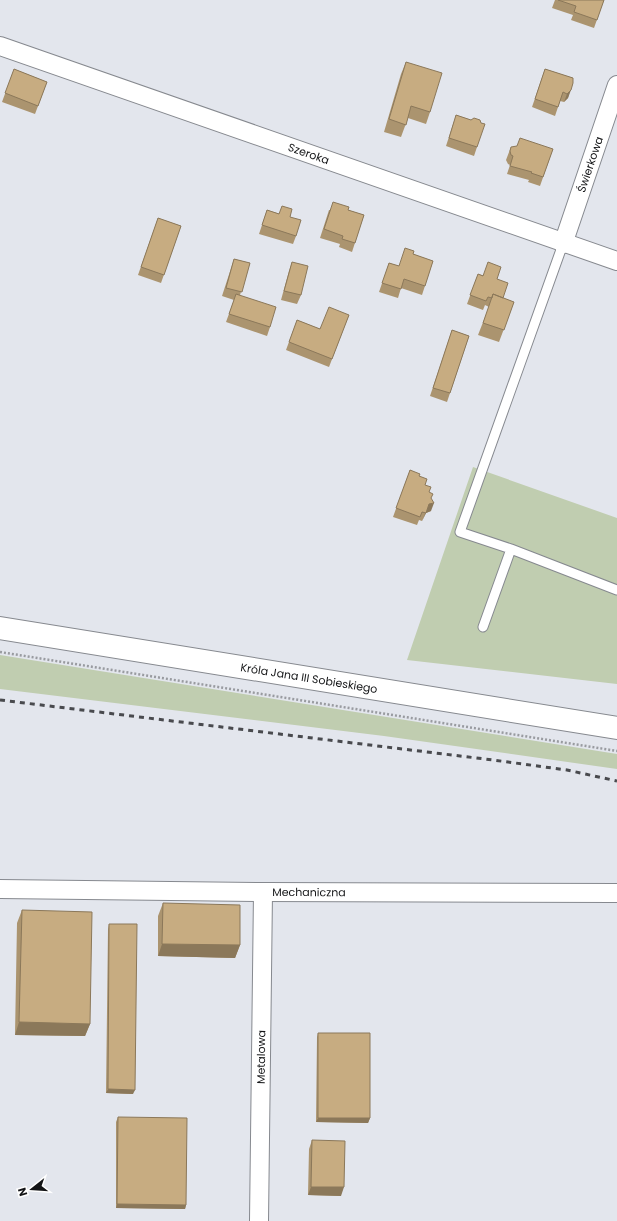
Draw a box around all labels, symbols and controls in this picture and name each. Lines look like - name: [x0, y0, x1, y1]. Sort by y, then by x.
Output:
- street label: Świerkowa: [573, 134, 607, 195]
- street label: Szeroka: [286, 139, 332, 168]
- street label: Króla Jana III Sobieskiego: [239, 659, 379, 697]
- street label: Mechaniczna: [272, 884, 346, 900]
- street label: Metalowa: [253, 1030, 269, 1084]
- north arrow: [12, 1169, 52, 1209]
- text: N: [14, 1186, 31, 1198]

